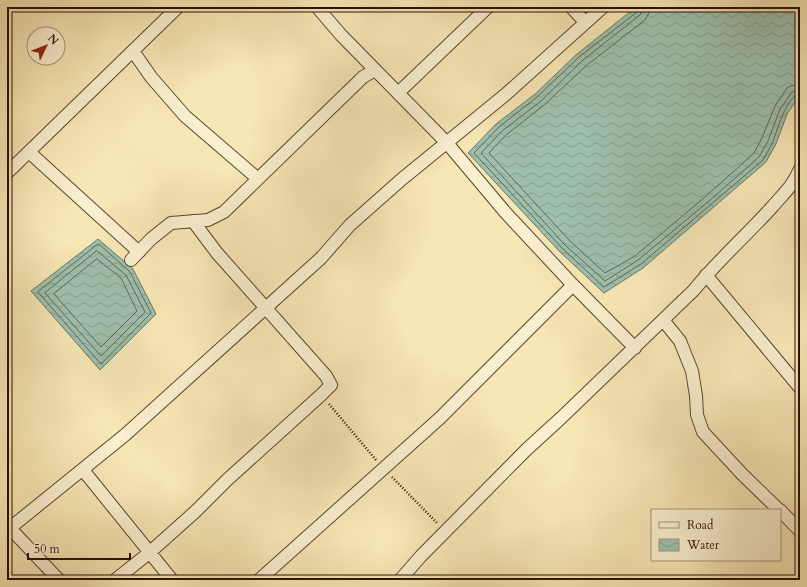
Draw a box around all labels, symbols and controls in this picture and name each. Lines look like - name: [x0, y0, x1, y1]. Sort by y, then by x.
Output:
- north arrow: [26, 26, 66, 66]
- text: N: [44, 31, 62, 48]
- legend: [651, 509, 781, 561]
- text: Road: [687, 517, 714, 533]
- scale bar: [28, 535, 130, 561]
- text: Water: [686, 537, 720, 553]
- text: 50 m: [34, 541, 61, 557]

